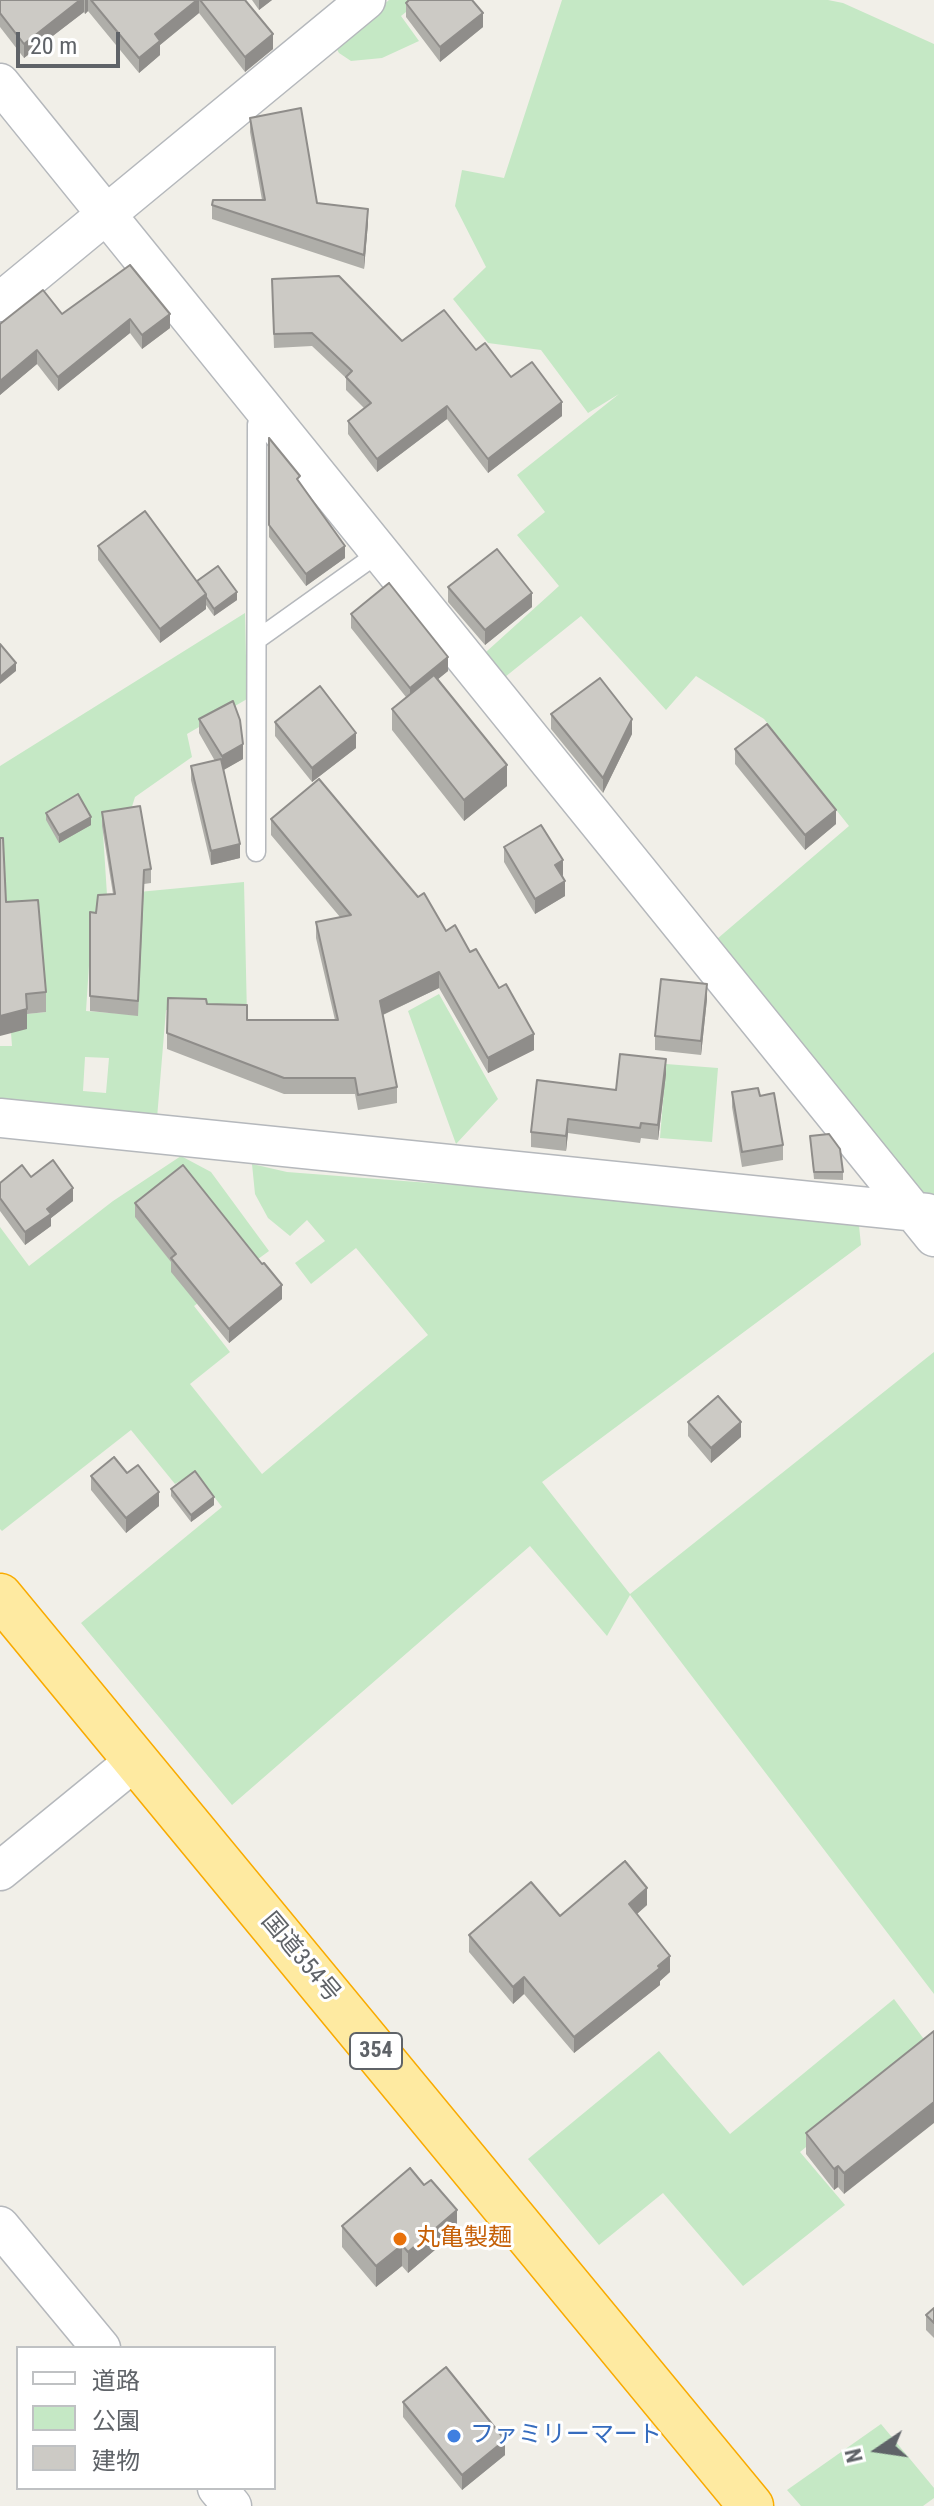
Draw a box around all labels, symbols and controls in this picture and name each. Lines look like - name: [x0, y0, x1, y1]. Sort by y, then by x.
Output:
- scale bar: [20, 16, 124, 66]
- text: 20 m: [30, 32, 77, 60]
- street label: 国道354号: [254, 1908, 346, 2008]
- road number: 354: [350, 2033, 402, 2069]
- place label: 丸亀製麺: [416, 2225, 512, 2253]
- marker: 丸亀製麺: [391, 2230, 409, 2248]
- legend: [16, 2346, 276, 2490]
- text: 道路: [92, 2367, 140, 2395]
- text: 公園: [92, 2407, 140, 2435]
- north arrow: [838, 2410, 918, 2490]
- place label: ファミリーマート: [470, 2422, 662, 2450]
- marker: ファミリーマート: [445, 2427, 463, 2445]
- text: N: [840, 2446, 868, 2465]
- text: 建物: [92, 2447, 140, 2475]

